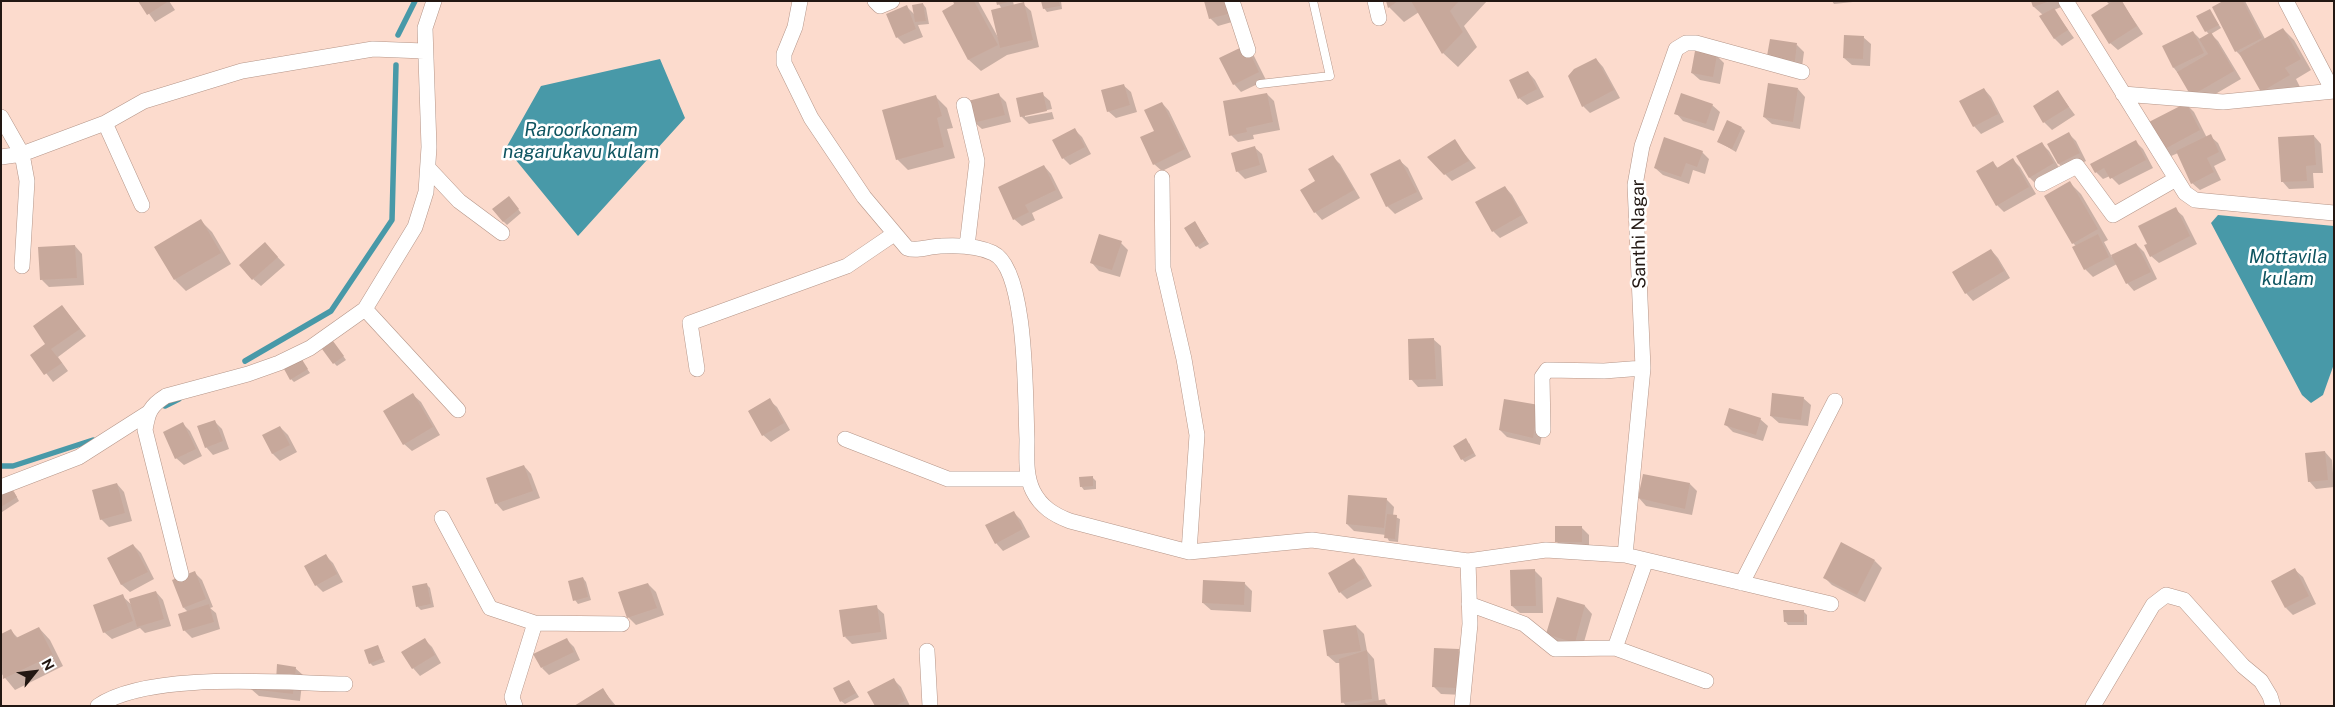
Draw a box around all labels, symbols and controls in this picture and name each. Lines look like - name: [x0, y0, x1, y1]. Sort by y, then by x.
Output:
- water label: Raroorkonam nagarukavu kulam: [503, 119, 659, 163]
- street label: Santhi Nagar: [1627, 179, 1651, 289]
- water label: Mottavila kulam: [2249, 246, 2327, 290]
- north arrow: [10, 647, 60, 697]
- text: N: [38, 656, 58, 673]

